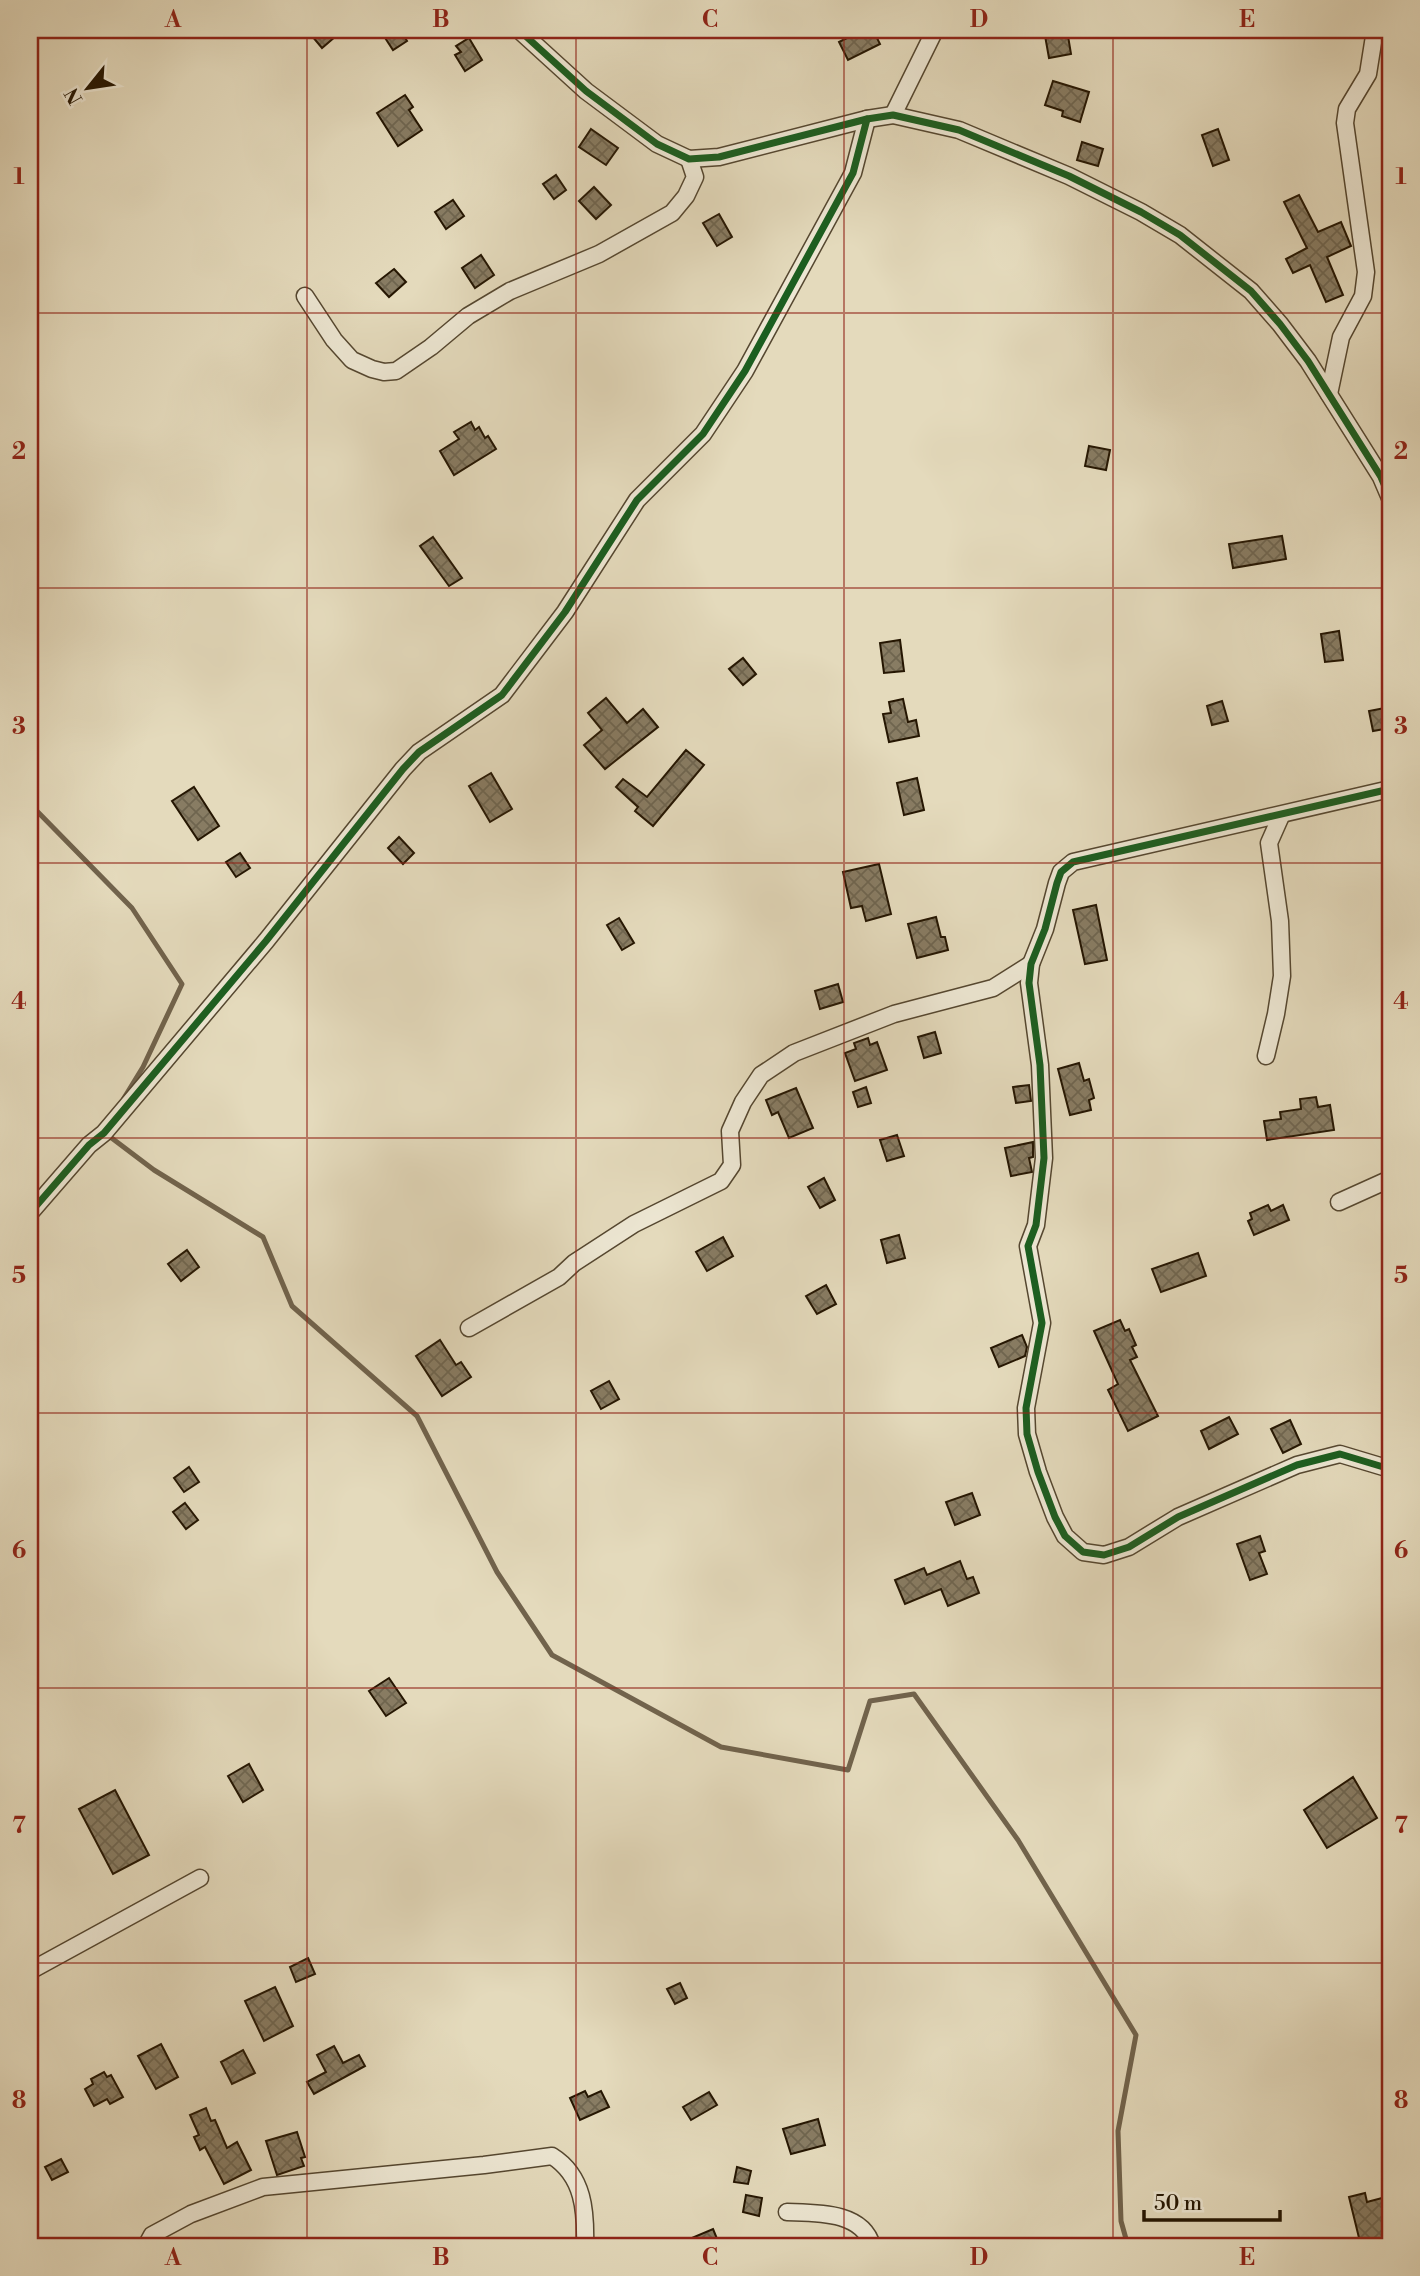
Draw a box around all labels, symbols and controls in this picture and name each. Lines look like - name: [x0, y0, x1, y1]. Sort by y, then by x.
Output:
- text: A: [164, 6, 182, 34]
- text: B: [432, 6, 450, 34]
- text: C: [702, 6, 718, 34]
- text: D: [970, 6, 988, 34]
- text: E: [1239, 6, 1255, 34]
- north arrow: [52, 52, 122, 122]
- text: N: [60, 83, 88, 109]
- text: 1: [13, 163, 25, 191]
- text: 1: [1395, 163, 1407, 191]
- text: 2: [12, 438, 26, 466]
- text: 2: [1394, 438, 1408, 466]
- text: 3: [12, 713, 26, 741]
- text: 3: [1394, 713, 1408, 741]
- text: 4: [11, 988, 27, 1016]
- text: 4: [1393, 988, 1409, 1016]
- text: 5: [12, 1262, 26, 1290]
- text: 5: [1394, 1262, 1408, 1290]
- text: 6: [12, 1537, 26, 1565]
- text: 6: [1394, 1537, 1408, 1565]
- text: 7: [12, 1812, 26, 1840]
- text: 7: [1394, 1812, 1408, 1840]
- text: 8: [12, 2087, 26, 2115]
- text: 8: [1394, 2087, 1408, 2115]
- scale bar: [1144, 2178, 1280, 2222]
- text: 50 m: [1154, 2191, 1202, 2217]
- text: A: [164, 2244, 182, 2272]
- text: B: [432, 2244, 450, 2272]
- text: C: [702, 2244, 718, 2272]
- text: D: [970, 2244, 988, 2272]
- text: E: [1239, 2244, 1255, 2272]

